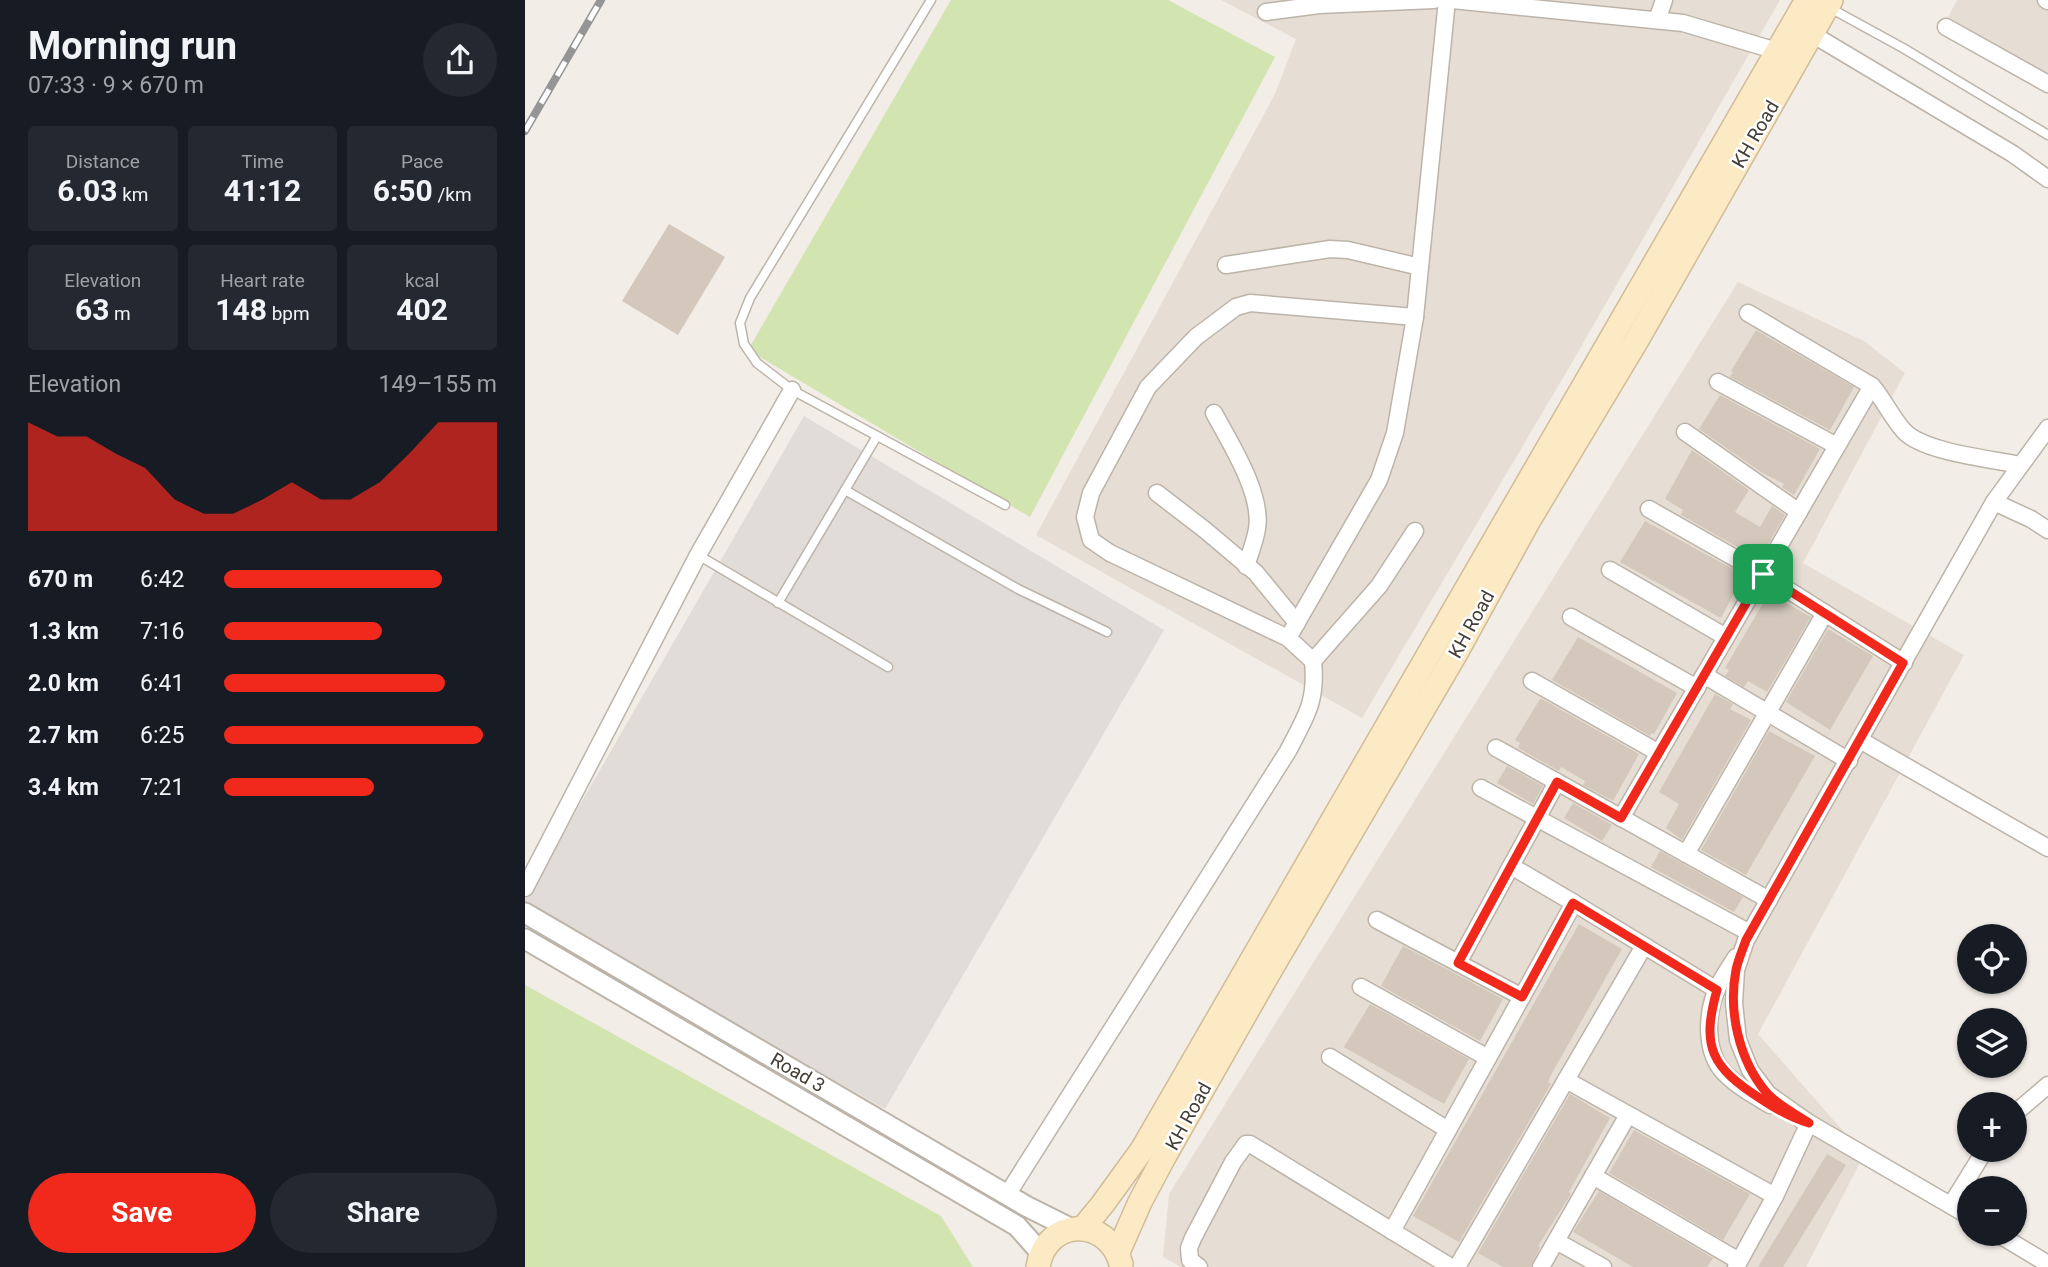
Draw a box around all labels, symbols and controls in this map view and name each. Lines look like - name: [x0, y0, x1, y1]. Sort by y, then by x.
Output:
- button: share: [423, 23, 497, 97]
- text: Morning run: [28, 24, 237, 68]
- text: 07:33 · 9 × 670 m: [28, 72, 204, 99]
- street label: KH Road: [1727, 97, 1784, 172]
- text: Distance: [66, 150, 140, 173]
- text: Time: [241, 150, 284, 173]
- text: Pace: [401, 150, 443, 173]
- text: 6.03: [57, 173, 117, 208]
- text: 41:12: [224, 173, 301, 208]
- text: 6:50: [373, 173, 433, 208]
- text: km: [117, 183, 149, 206]
- text: /km: [433, 183, 472, 206]
- text: Elevation: [64, 269, 141, 292]
- text: Heart rate: [220, 269, 305, 292]
- text: kcal: [405, 269, 439, 292]
- text: 63: [75, 292, 109, 327]
- text: 148: [215, 292, 267, 327]
- text: 402: [396, 292, 448, 327]
- text: m: [109, 302, 131, 325]
- text: bpm: [267, 302, 310, 325]
- text: Elevation: [28, 371, 121, 398]
- text: 149–155 m: [378, 371, 497, 398]
- pin: [1733, 544, 1793, 604]
- icon: arrive: [1744, 555, 1782, 593]
- text: 670 m: [28, 566, 93, 593]
- text: 6:42: [140, 566, 184, 593]
- street label: KH Road: [1443, 586, 1499, 662]
- text: 1.3 km: [28, 618, 99, 645]
- text: 7:16: [140, 618, 184, 645]
- text: 2.0 km: [28, 670, 99, 697]
- text: 6:41: [140, 670, 184, 697]
- text: 2.7 km: [28, 722, 99, 749]
- text: 6:25: [140, 722, 184, 749]
- text: 3.4 km: [28, 774, 99, 801]
- text: 7:21: [140, 774, 184, 801]
- map controls: [1957, 924, 2027, 1246]
- button: locate: [1957, 924, 2027, 994]
- button: layers: [1957, 1008, 2027, 1078]
- street label: Road 3: [766, 1048, 829, 1097]
- street label: KH Road: [1160, 1078, 1216, 1154]
- button: +: [1957, 1092, 2027, 1162]
- button: Save: [28, 1173, 256, 1253]
- button: Share: [270, 1173, 497, 1253]
- button: −: [1957, 1176, 2027, 1246]

